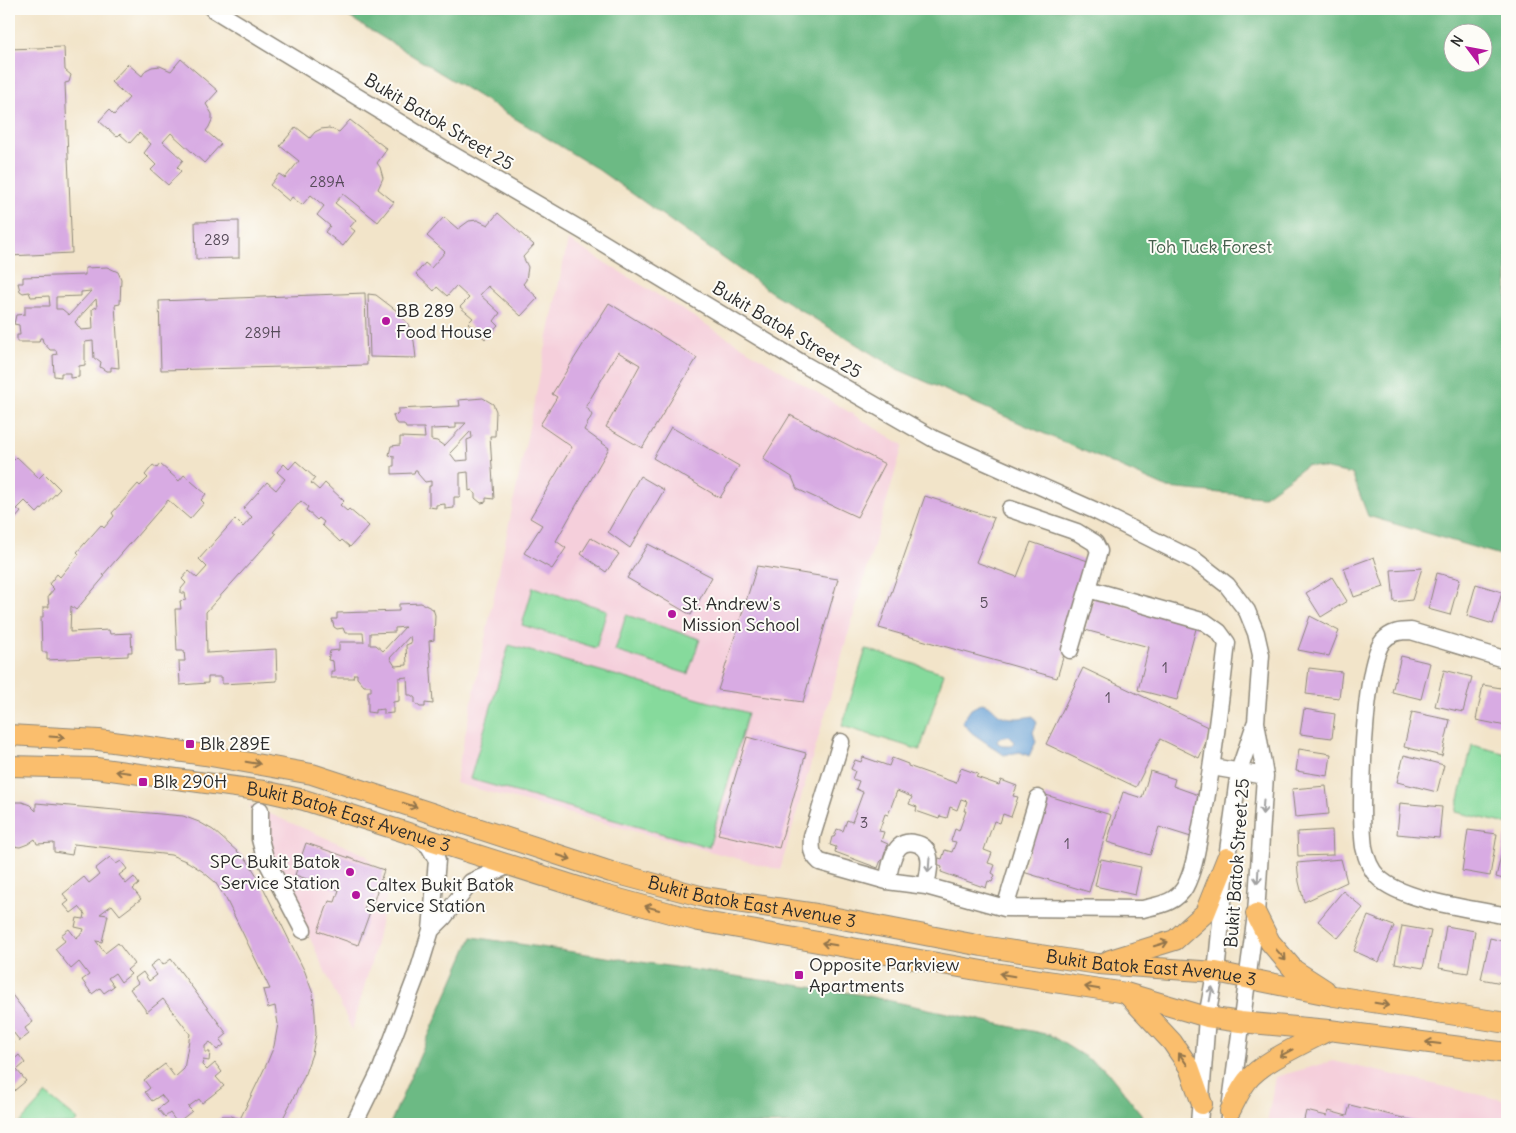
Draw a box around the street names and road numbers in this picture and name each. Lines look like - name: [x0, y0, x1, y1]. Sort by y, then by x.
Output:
- street label: Bukit Batok Street 25: [360, 68, 518, 175]
- street label: Bukit Batok Street 25: [708, 276, 866, 383]
- street label: Bukit Batok East Avenue 3: [245, 777, 454, 857]
- street label: Bukit Batok Street 25: [1219, 777, 1254, 949]
- street label: Bukit Batok East Avenue 3: [645, 870, 858, 933]
- street label: Bukit Batok East Avenue 3: [1044, 944, 1259, 991]

